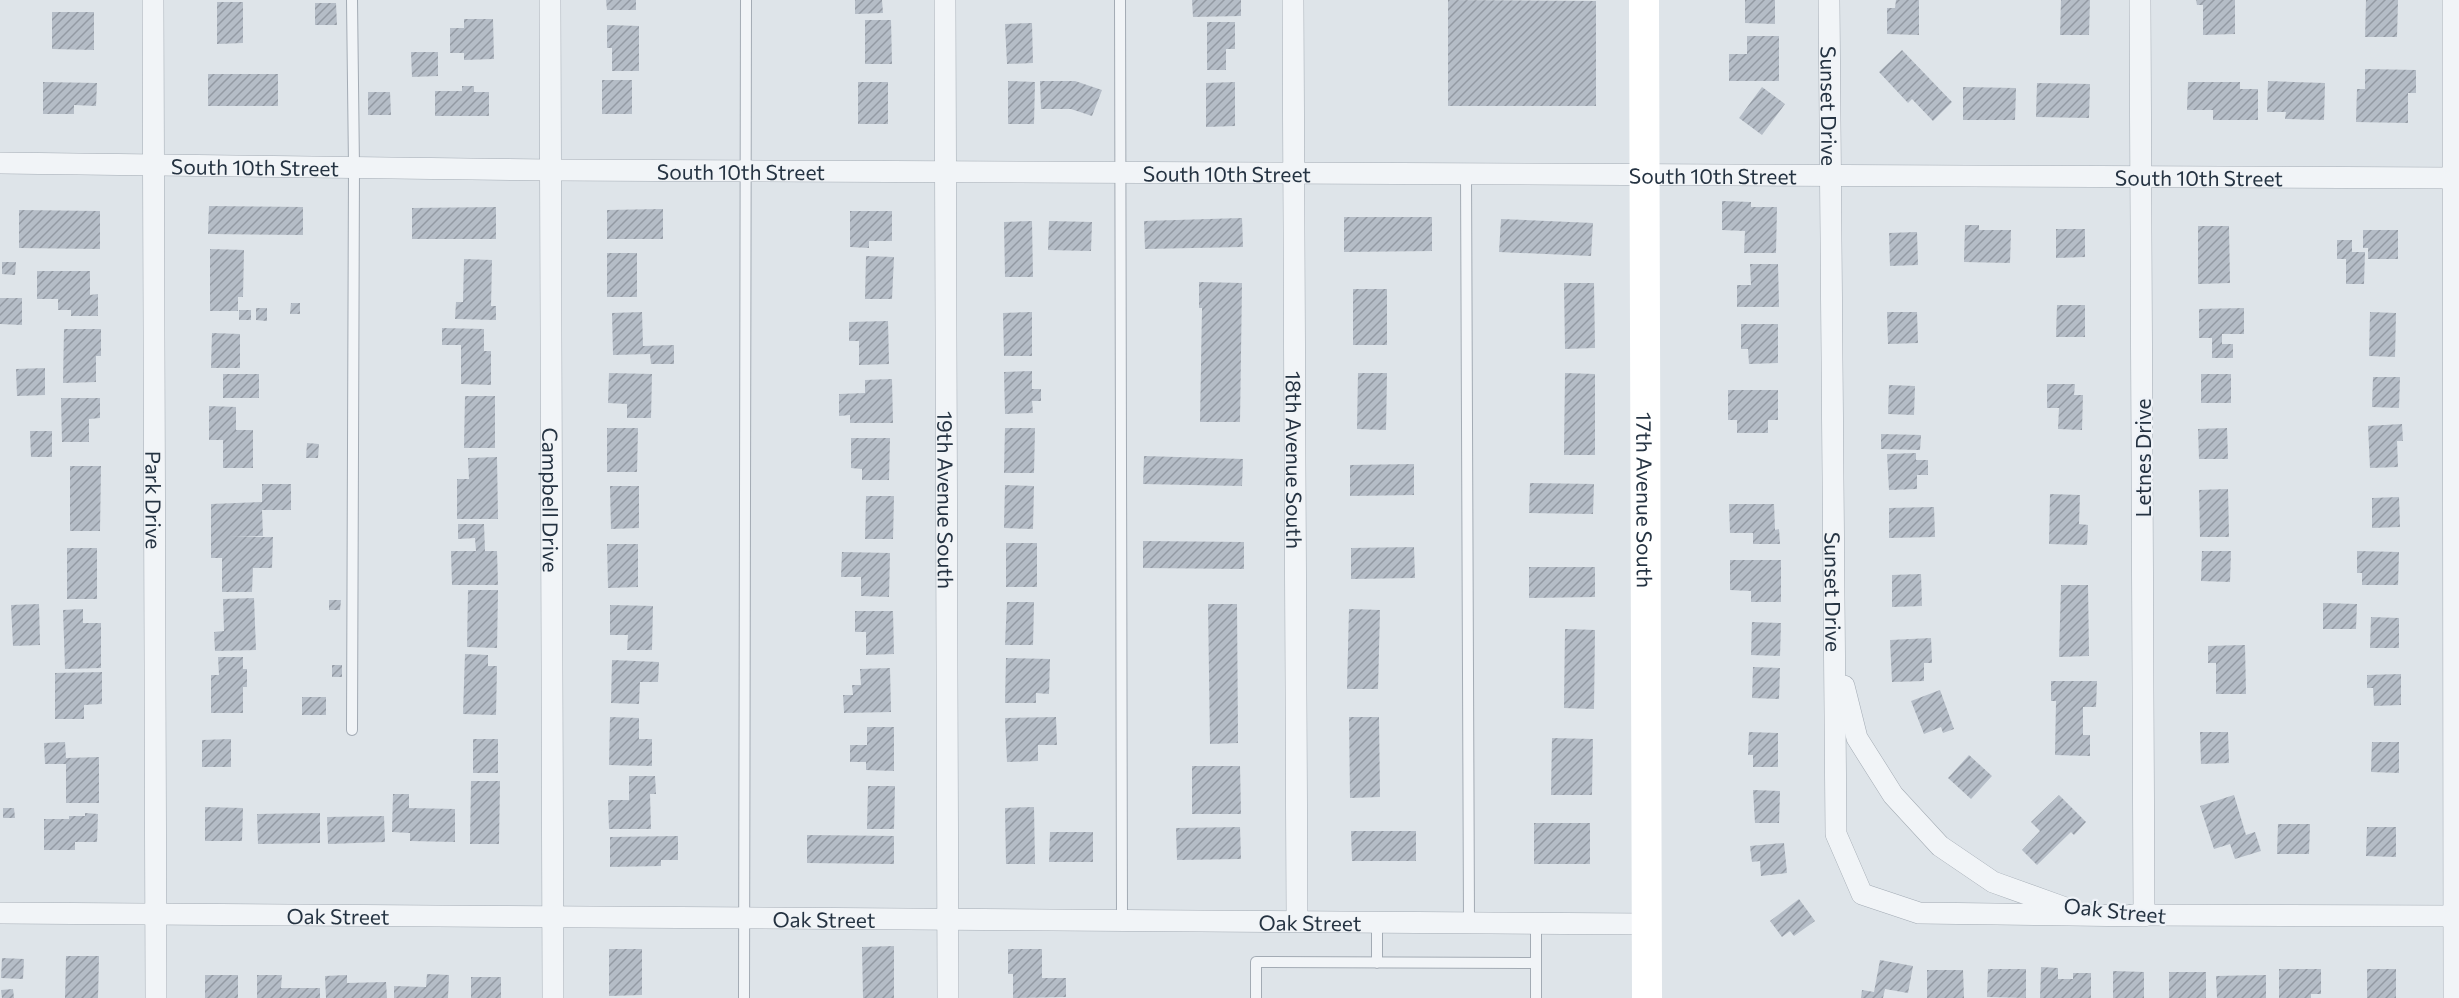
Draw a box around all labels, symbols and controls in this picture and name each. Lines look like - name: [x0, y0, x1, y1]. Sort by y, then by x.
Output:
- street label: Sunset Drive: [1817, 46, 1843, 166]
- street label: South 10th Street: [171, 153, 339, 180]
- street label: South 10th Street: [657, 158, 825, 184]
- street label: South 10th Street: [1143, 160, 1311, 186]
- street label: South 10th Street: [1629, 162, 1797, 188]
- street label: South 10th Street: [2115, 164, 2283, 190]
- street label: 18th Avenue South: [1282, 371, 1308, 549]
- street label: Letnes Drive: [2130, 399, 2155, 517]
- street label: 19th Avenue South: [934, 411, 959, 589]
- street label: 17th Avenue South: [1633, 412, 1658, 588]
- street label: Campbell Drive: [539, 427, 564, 573]
- street label: Park Drive: [142, 451, 167, 549]
- street label: Sunset Drive: [1821, 532, 1847, 652]
- street label: Oak Street: [2063, 892, 2167, 928]
- street label: Oak Street: [286, 902, 390, 928]
- street label: Oak Street: [772, 906, 876, 931]
- street label: Oak Street: [1258, 909, 1362, 935]

